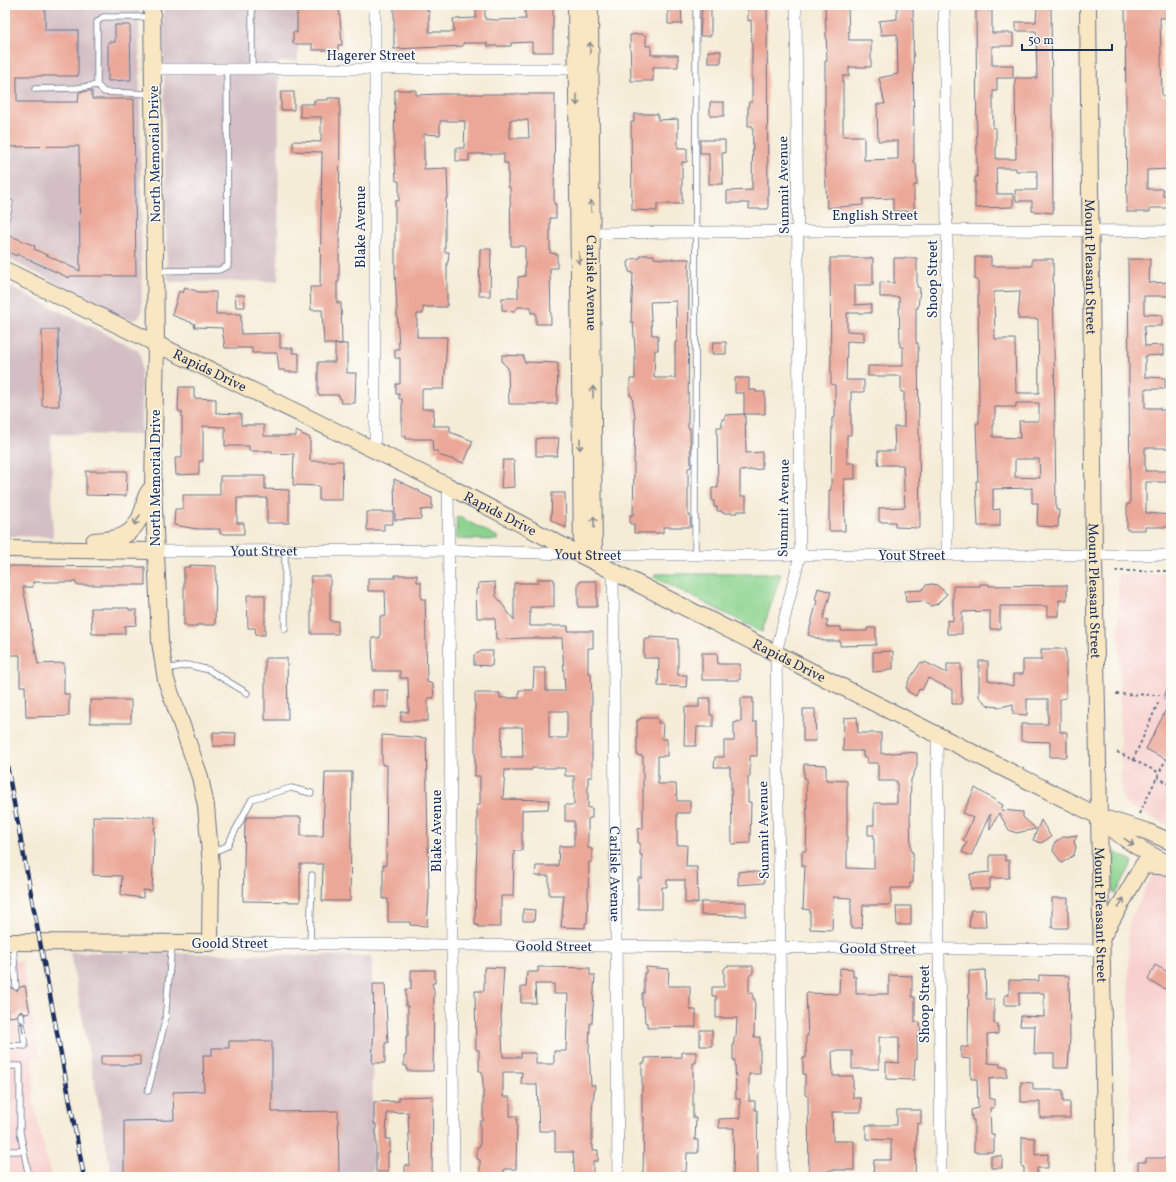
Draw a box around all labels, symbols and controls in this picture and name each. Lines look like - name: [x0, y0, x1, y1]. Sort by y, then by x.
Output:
- scale bar: [1022, 26, 1112, 52]
- text: 50 m: [1028, 33, 1054, 49]
- one-way arrow: [586, 42, 594, 55]
- street label: Hagerer Street: [326, 47, 416, 66]
- street label: North Memorial Drive: [145, 85, 166, 223]
- one-way arrow: [573, 93, 581, 106]
- street label: Summit Avenue: [774, 135, 795, 234]
- street label: Blake Avenue: [352, 185, 371, 268]
- street label: Mount Pleasant Street: [1079, 199, 1100, 335]
- one-way arrow: [587, 200, 595, 213]
- street label: English Street: [832, 207, 918, 226]
- street label: Carlisle Avenue: [581, 235, 600, 331]
- street label: Shoop Street: [924, 240, 943, 318]
- one-way arrow: [575, 251, 583, 264]
- street label: Rapids Drive: [169, 345, 250, 397]
- one-way arrow: [589, 386, 597, 399]
- street label: North Memorial Drive: [147, 409, 166, 547]
- one-way arrow: [576, 437, 584, 450]
- street label: Summit Avenue: [774, 458, 795, 557]
- street label: Rapids Drive: [460, 488, 540, 542]
- one-way arrow: [133, 514, 141, 526]
- one-way arrow: [590, 516, 598, 529]
- street label: Mount Pleasant Street: [1083, 523, 1104, 659]
- street label: Yout Street: [230, 543, 298, 562]
- street label: Yout Street: [554, 546, 622, 566]
- street label: Yout Street: [878, 547, 946, 566]
- street label: Rapids Drive: [749, 635, 829, 688]
- street label: Summit Avenue: [754, 780, 775, 879]
- street label: Blake Avenue: [428, 789, 447, 872]
- street label: Carlisle Avenue: [604, 826, 624, 922]
- one-way arrow: [1123, 838, 1134, 846]
- street label: Mount Pleasant Street: [1089, 847, 1110, 983]
- one-way arrow: [1118, 897, 1126, 909]
- street label: Goold Street: [192, 935, 268, 954]
- street label: Goold Street: [516, 937, 592, 957]
- street label: Goold Street: [840, 940, 916, 960]
- street label: Shoop Street: [916, 965, 935, 1043]
- one-way arrow: [18, 1020, 26, 1033]

